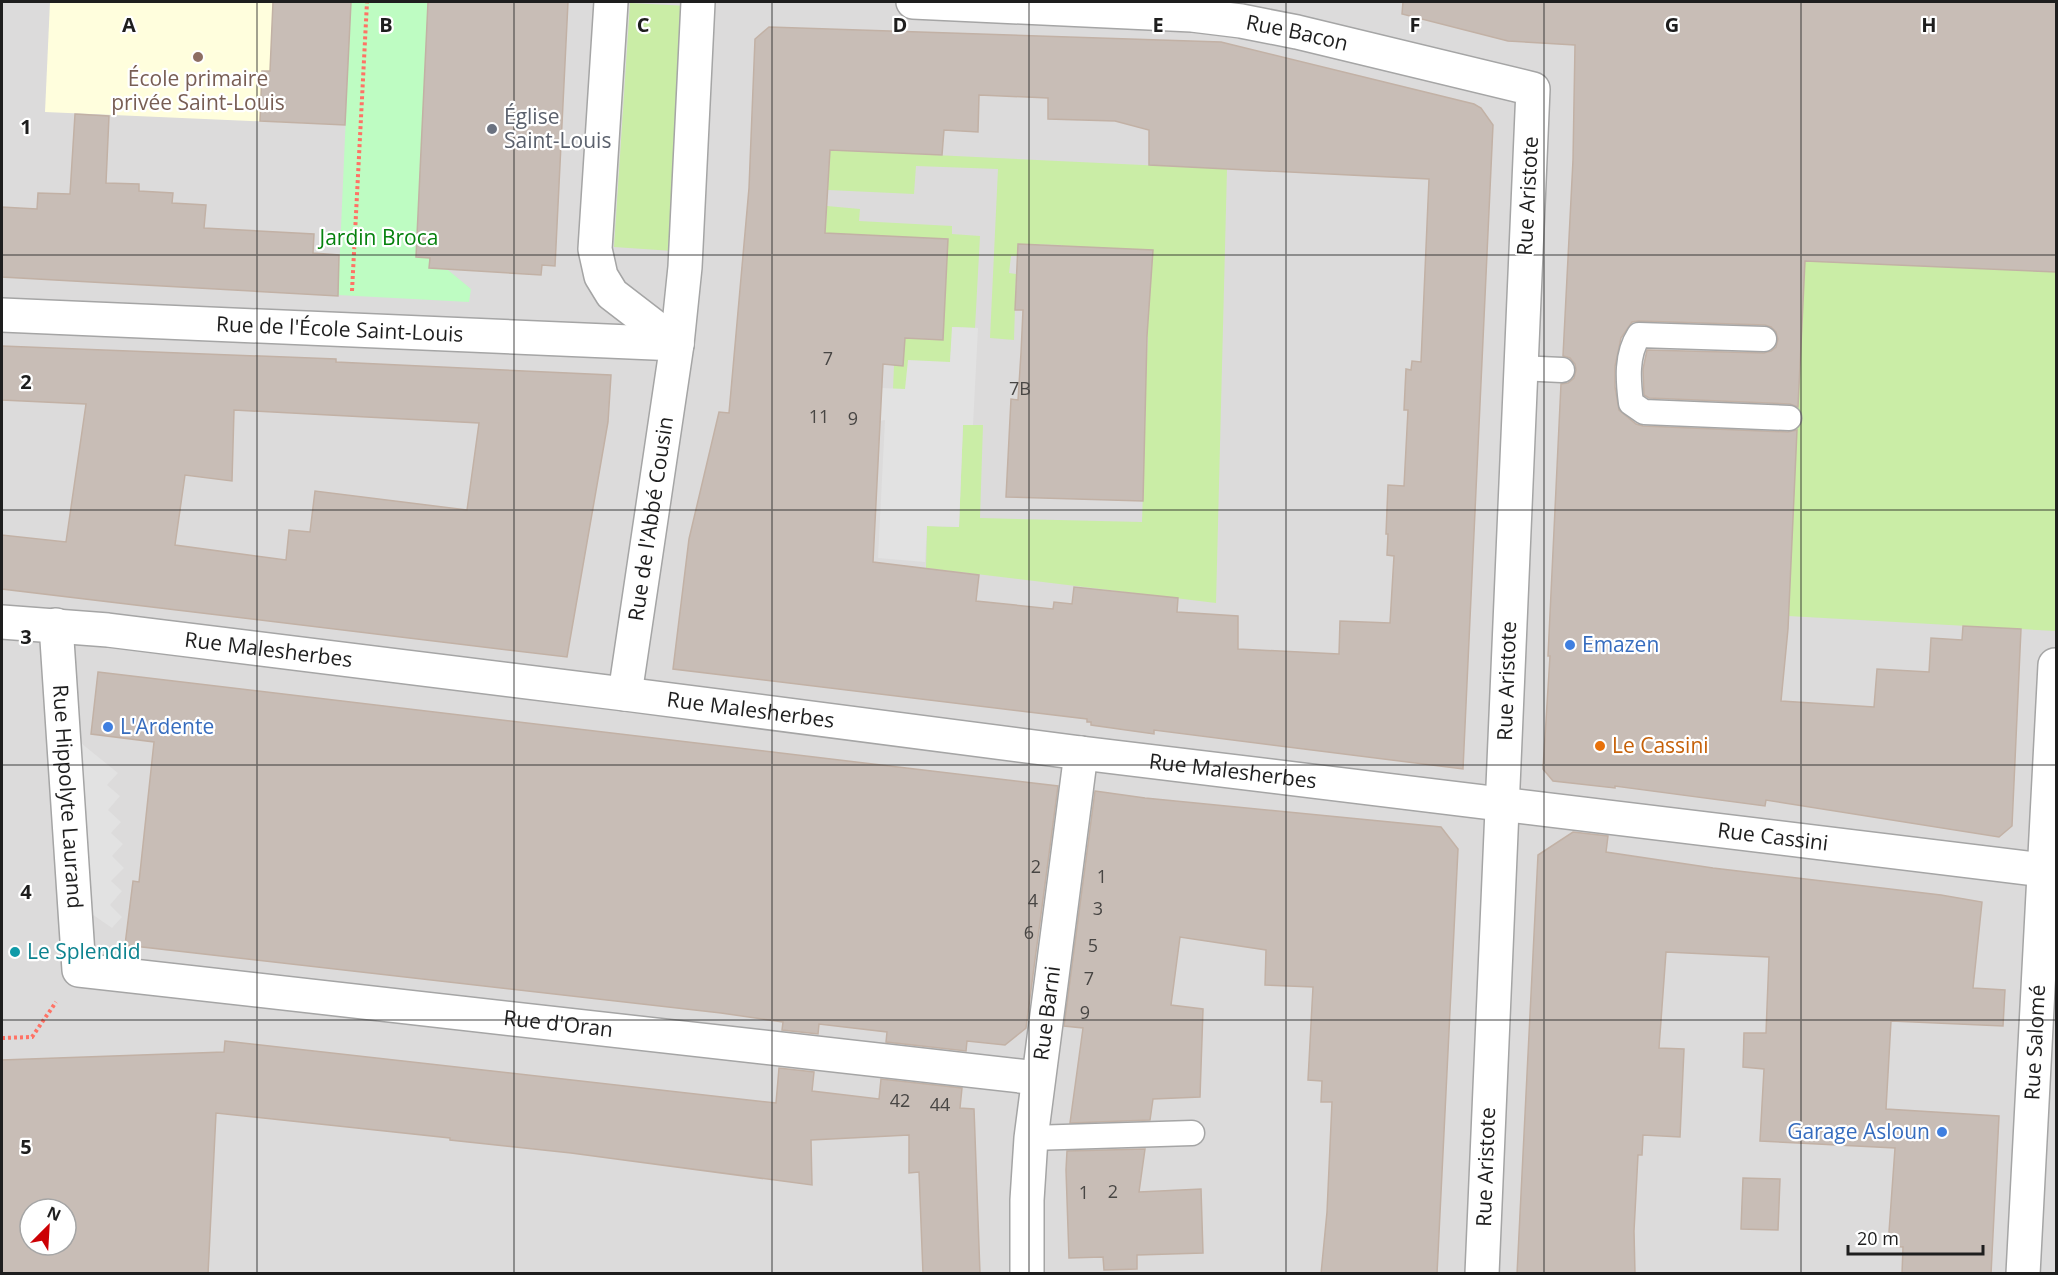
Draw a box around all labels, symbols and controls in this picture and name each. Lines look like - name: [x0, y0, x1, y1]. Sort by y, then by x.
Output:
- street label: Rue Bacon: [1244, 7, 1351, 57]
- text: A: [122, 11, 136, 38]
- text: B: [379, 11, 393, 38]
- text: C: [637, 11, 650, 38]
- text: D: [893, 11, 907, 38]
- text: E: [1152, 11, 1164, 38]
- text: F: [1410, 11, 1420, 38]
- text: G: [1665, 11, 1679, 38]
- text: H: [1921, 11, 1937, 38]
- marker: École primaire privée Saint-Louis: [191, 50, 205, 64]
- place label: École primaire privée Saint-Louis: [111, 64, 285, 116]
- place label: Église Saint-Louis: [504, 102, 611, 154]
- text: 1: [20, 113, 32, 140]
- marker: Église Saint-Louis: [485, 122, 499, 136]
- street label: Rue Aristote: [1510, 135, 1544, 256]
- park label: Jardin Broca: [318, 223, 438, 251]
- street label: Rue de l'École Saint-Louis: [215, 309, 464, 348]
- house number: 7: [823, 346, 833, 370]
- text: 2: [20, 368, 32, 395]
- house number: 7B: [1009, 376, 1031, 400]
- house number: 11: [809, 404, 829, 428]
- house number: 9: [848, 406, 858, 430]
- street label: Rue de l'Abbé Cousin: [621, 415, 679, 623]
- street label: Rue Aristote: [1490, 621, 1522, 741]
- text: 3: [20, 623, 32, 650]
- street label: Rue Malesherbes: [183, 625, 354, 673]
- place label: Emazen: [1582, 630, 1659, 658]
- marker: Emazen: [1563, 638, 1577, 652]
- street label: Rue Hippolyte Laurand: [47, 684, 90, 909]
- street label: Rue Malesherbes: [665, 685, 836, 734]
- place label: L'Ardente: [120, 712, 214, 740]
- marker: L'Ardente: [101, 720, 115, 734]
- place label: Le Cassini: [1612, 731, 1709, 759]
- marker: Le Cassini: [1593, 739, 1607, 753]
- street label: Rue Malesherbes: [1148, 746, 1318, 795]
- street label: Rue Cassini: [1716, 815, 1830, 857]
- house number: 2: [1031, 854, 1041, 878]
- house number: 1: [1097, 864, 1107, 888]
- text: 4: [20, 878, 32, 905]
- house number: 4: [1028, 888, 1038, 912]
- house number: 3: [1093, 896, 1103, 920]
- house number: 6: [1024, 920, 1034, 944]
- house number: 5: [1088, 933, 1098, 957]
- place label: Le Splendid: [27, 937, 141, 965]
- marker: Le Splendid: [8, 945, 22, 959]
- street label: Rue Barni: [1026, 964, 1066, 1062]
- house number: 7: [1084, 966, 1094, 990]
- street label: Rue Salomé: [2017, 984, 2051, 1101]
- house number: 9: [1080, 1000, 1090, 1024]
- street label: Rue d'Oran: [502, 1003, 615, 1043]
- house number: 42: [890, 1088, 910, 1112]
- house number: 44: [930, 1092, 950, 1116]
- street label: Rue Aristote: [1469, 1107, 1501, 1227]
- place label: Garage Asloun: [1787, 1117, 1930, 1145]
- marker: Garage Asloun: [1935, 1125, 1949, 1139]
- text: 5: [20, 1133, 32, 1160]
- house number: 2: [1108, 1179, 1118, 1203]
- house number: 1: [1079, 1180, 1089, 1204]
- north arrow: [18, 1197, 78, 1257]
- text: N: [44, 1201, 65, 1226]
- scale bar: [1848, 1218, 1983, 1256]
- text: 20 m: [1857, 1226, 1899, 1250]

